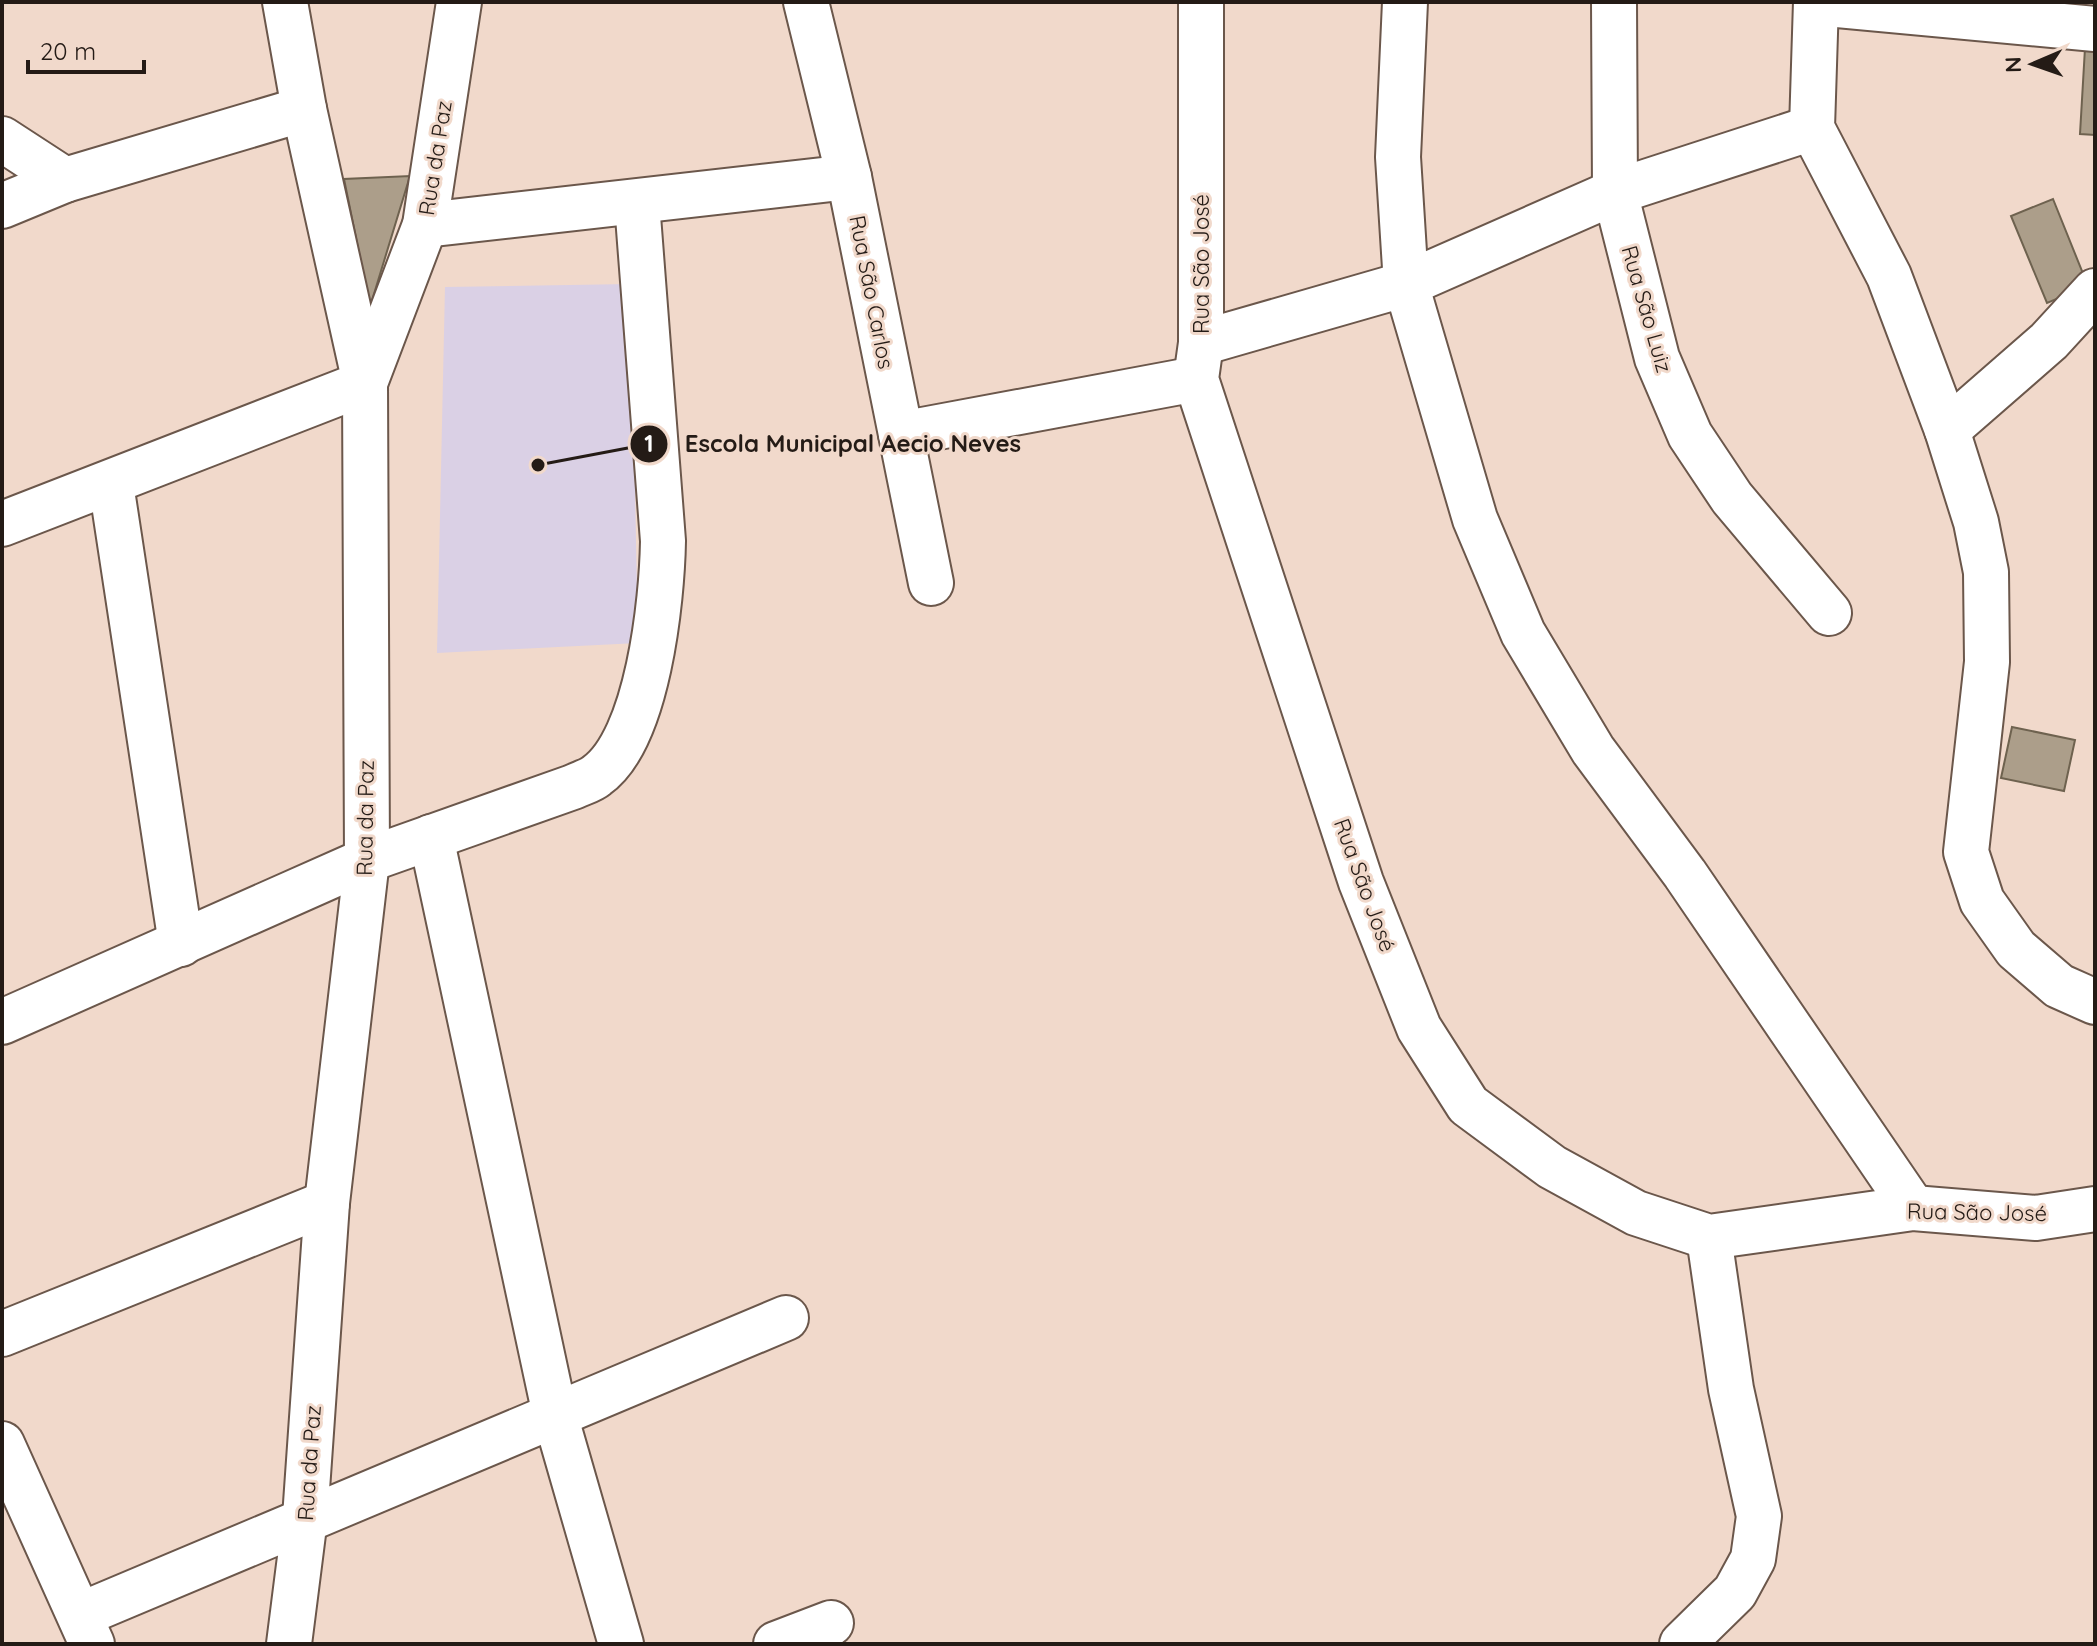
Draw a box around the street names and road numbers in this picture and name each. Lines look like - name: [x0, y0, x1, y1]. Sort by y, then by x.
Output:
- street label: Rua da Paz: [412, 99, 458, 217]
- street label: Rua São José: [1187, 194, 1215, 334]
- street label: Rua São Carlos: [843, 213, 901, 371]
- street label: Rua São Luiz: [1616, 242, 1678, 376]
- street label: Rua da Paz: [350, 760, 380, 876]
- street label: Rua São José: [1328, 814, 1402, 956]
- street label: Rua São José: [1907, 1197, 2047, 1227]
- street label: Rua da Paz: [291, 1404, 327, 1522]

